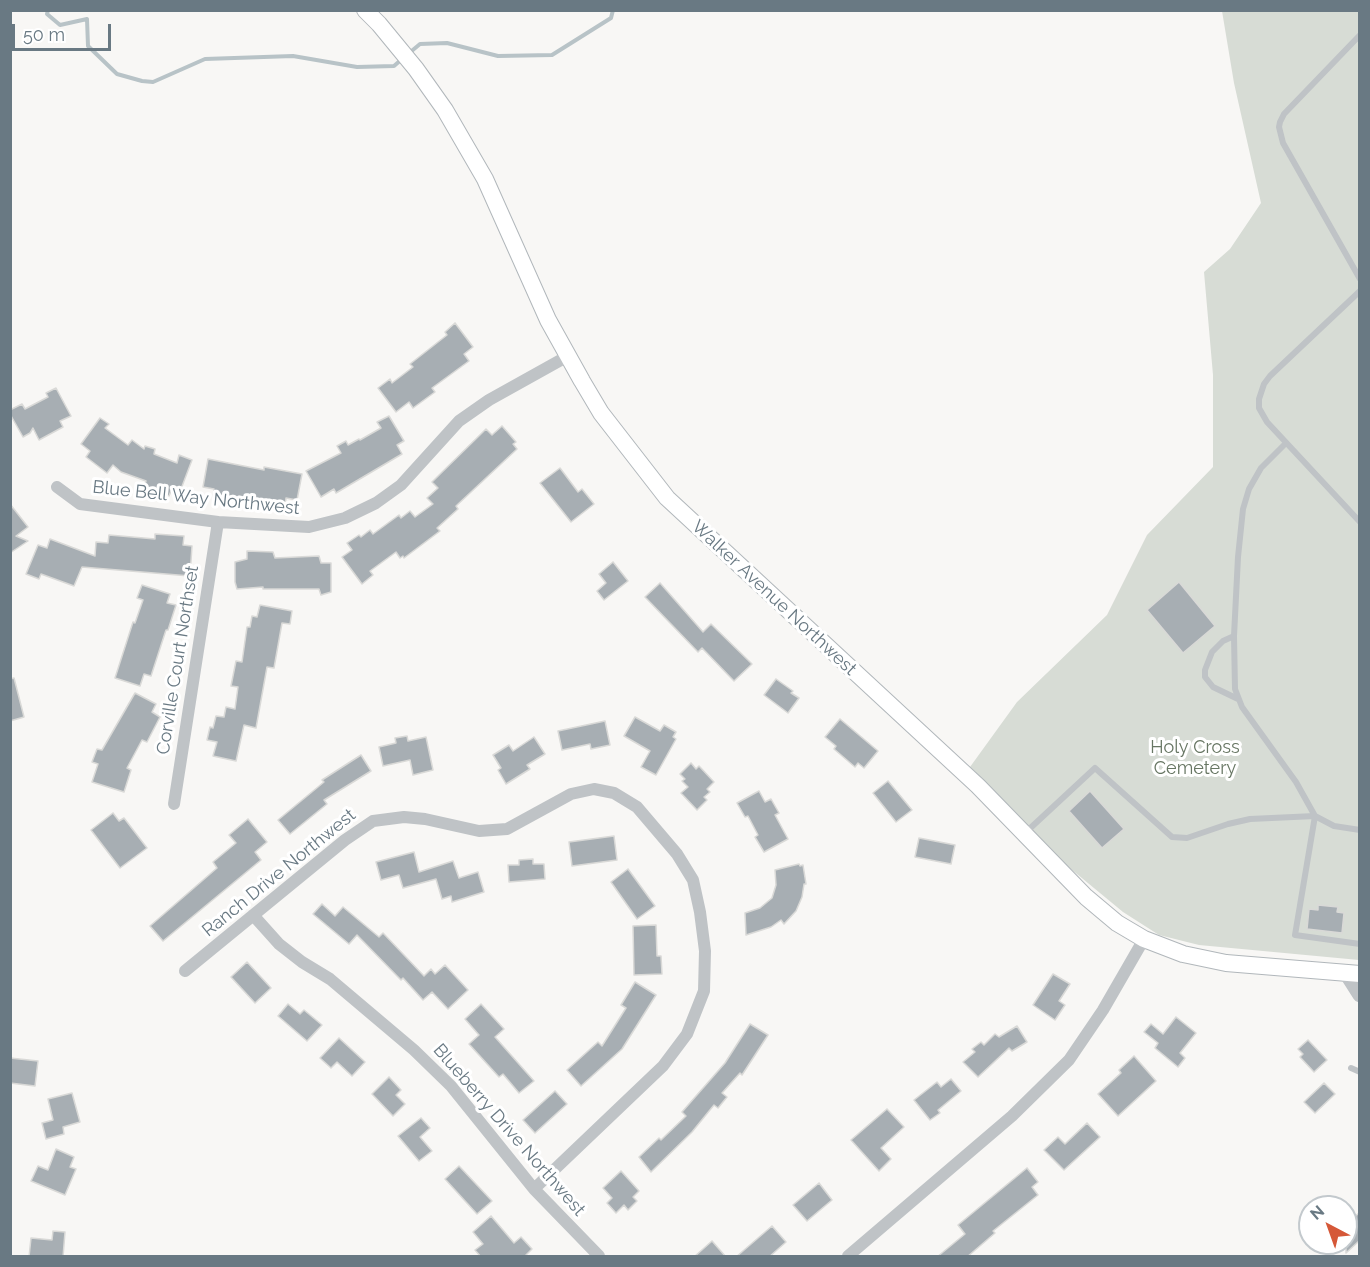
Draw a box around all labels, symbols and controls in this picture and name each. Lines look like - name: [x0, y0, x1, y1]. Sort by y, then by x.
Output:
- scale bar: [15, 12, 114, 50]
- text: 50 m: [23, 24, 65, 45]
- street label: Blue Bell Way Northwest: [91, 476, 301, 520]
- street label: Walker Avenue Northwest: [687, 516, 861, 680]
- street label: Corville Court Northset: [152, 564, 204, 756]
- park label: Holy Cross Cemetery: [1150, 737, 1240, 780]
- street label: Ranch Drive Northwest: [198, 804, 360, 942]
- street label: Blueberry Drive Northwest: [428, 1040, 590, 1220]
- north arrow: [1298, 1195, 1358, 1255]
- text: N: [1306, 1201, 1328, 1224]

